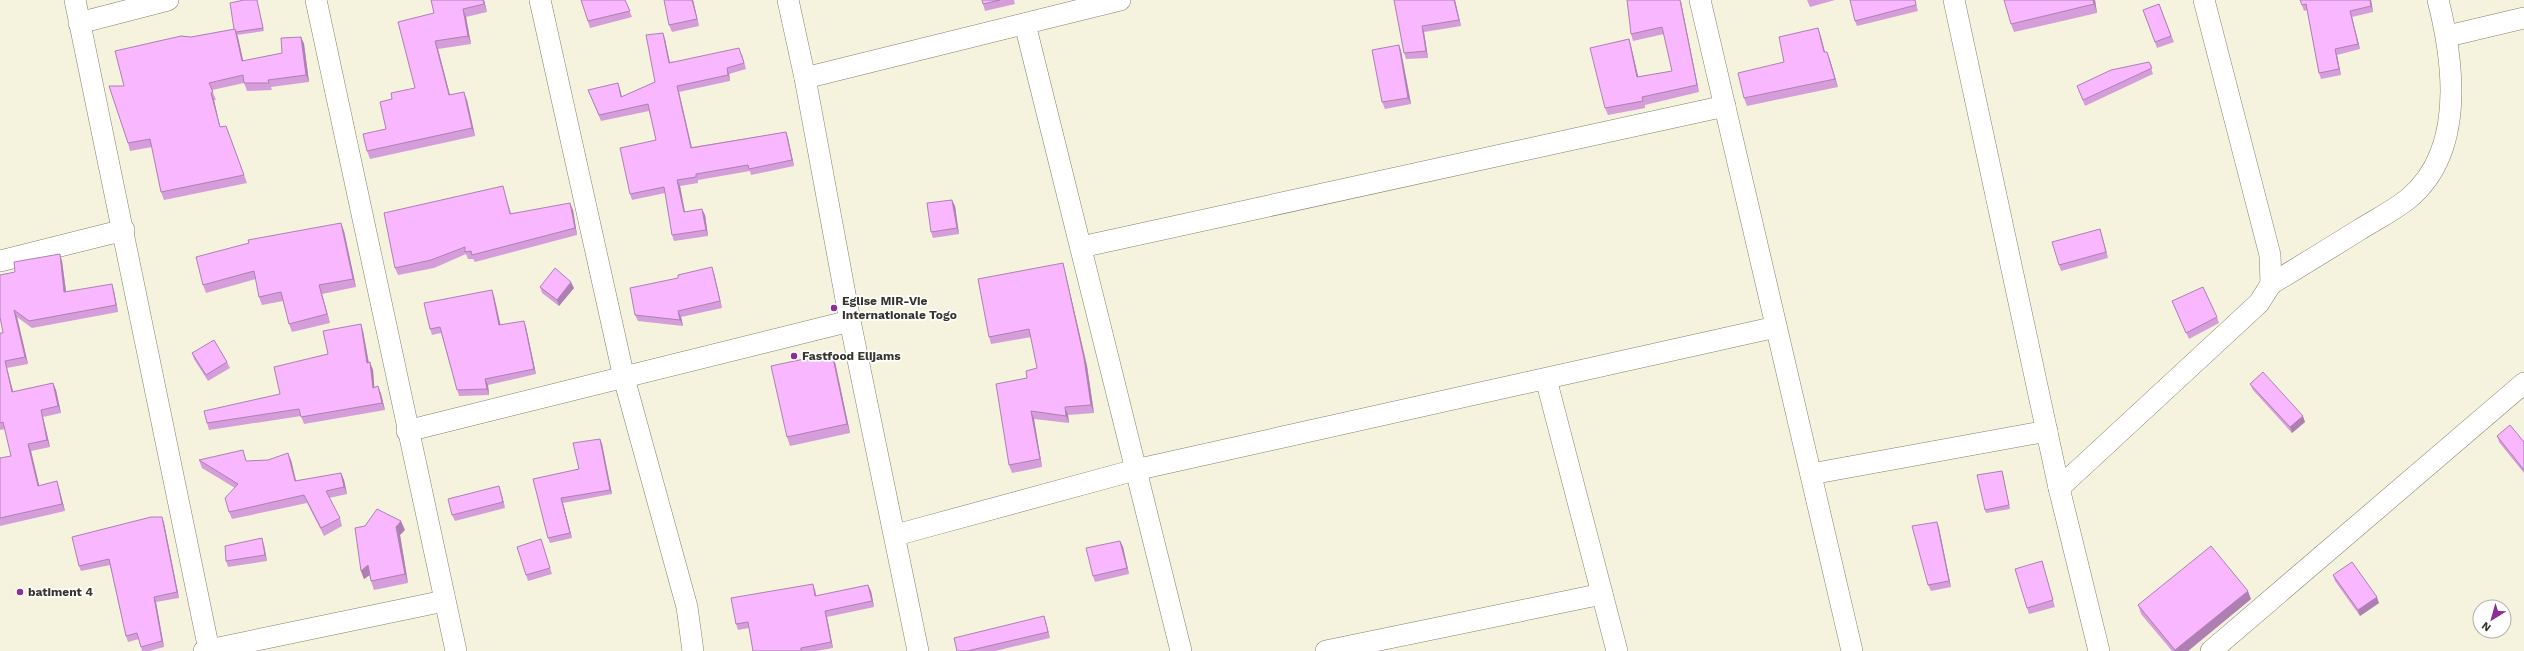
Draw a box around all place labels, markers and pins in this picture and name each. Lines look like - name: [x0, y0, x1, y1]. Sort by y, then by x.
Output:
- place label: Eglise MIR-Vie Internationale Togo: [842, 294, 957, 322]
- marker: Eglise MIR-Vie Internationale Togo: [829, 303, 839, 313]
- place label: Fastfood Elijams: [802, 349, 901, 363]
- marker: Fastfood Elijams: [789, 351, 799, 361]
- place label: batiment 4: [28, 585, 93, 599]
- marker: batiment 4: [15, 587, 25, 597]

